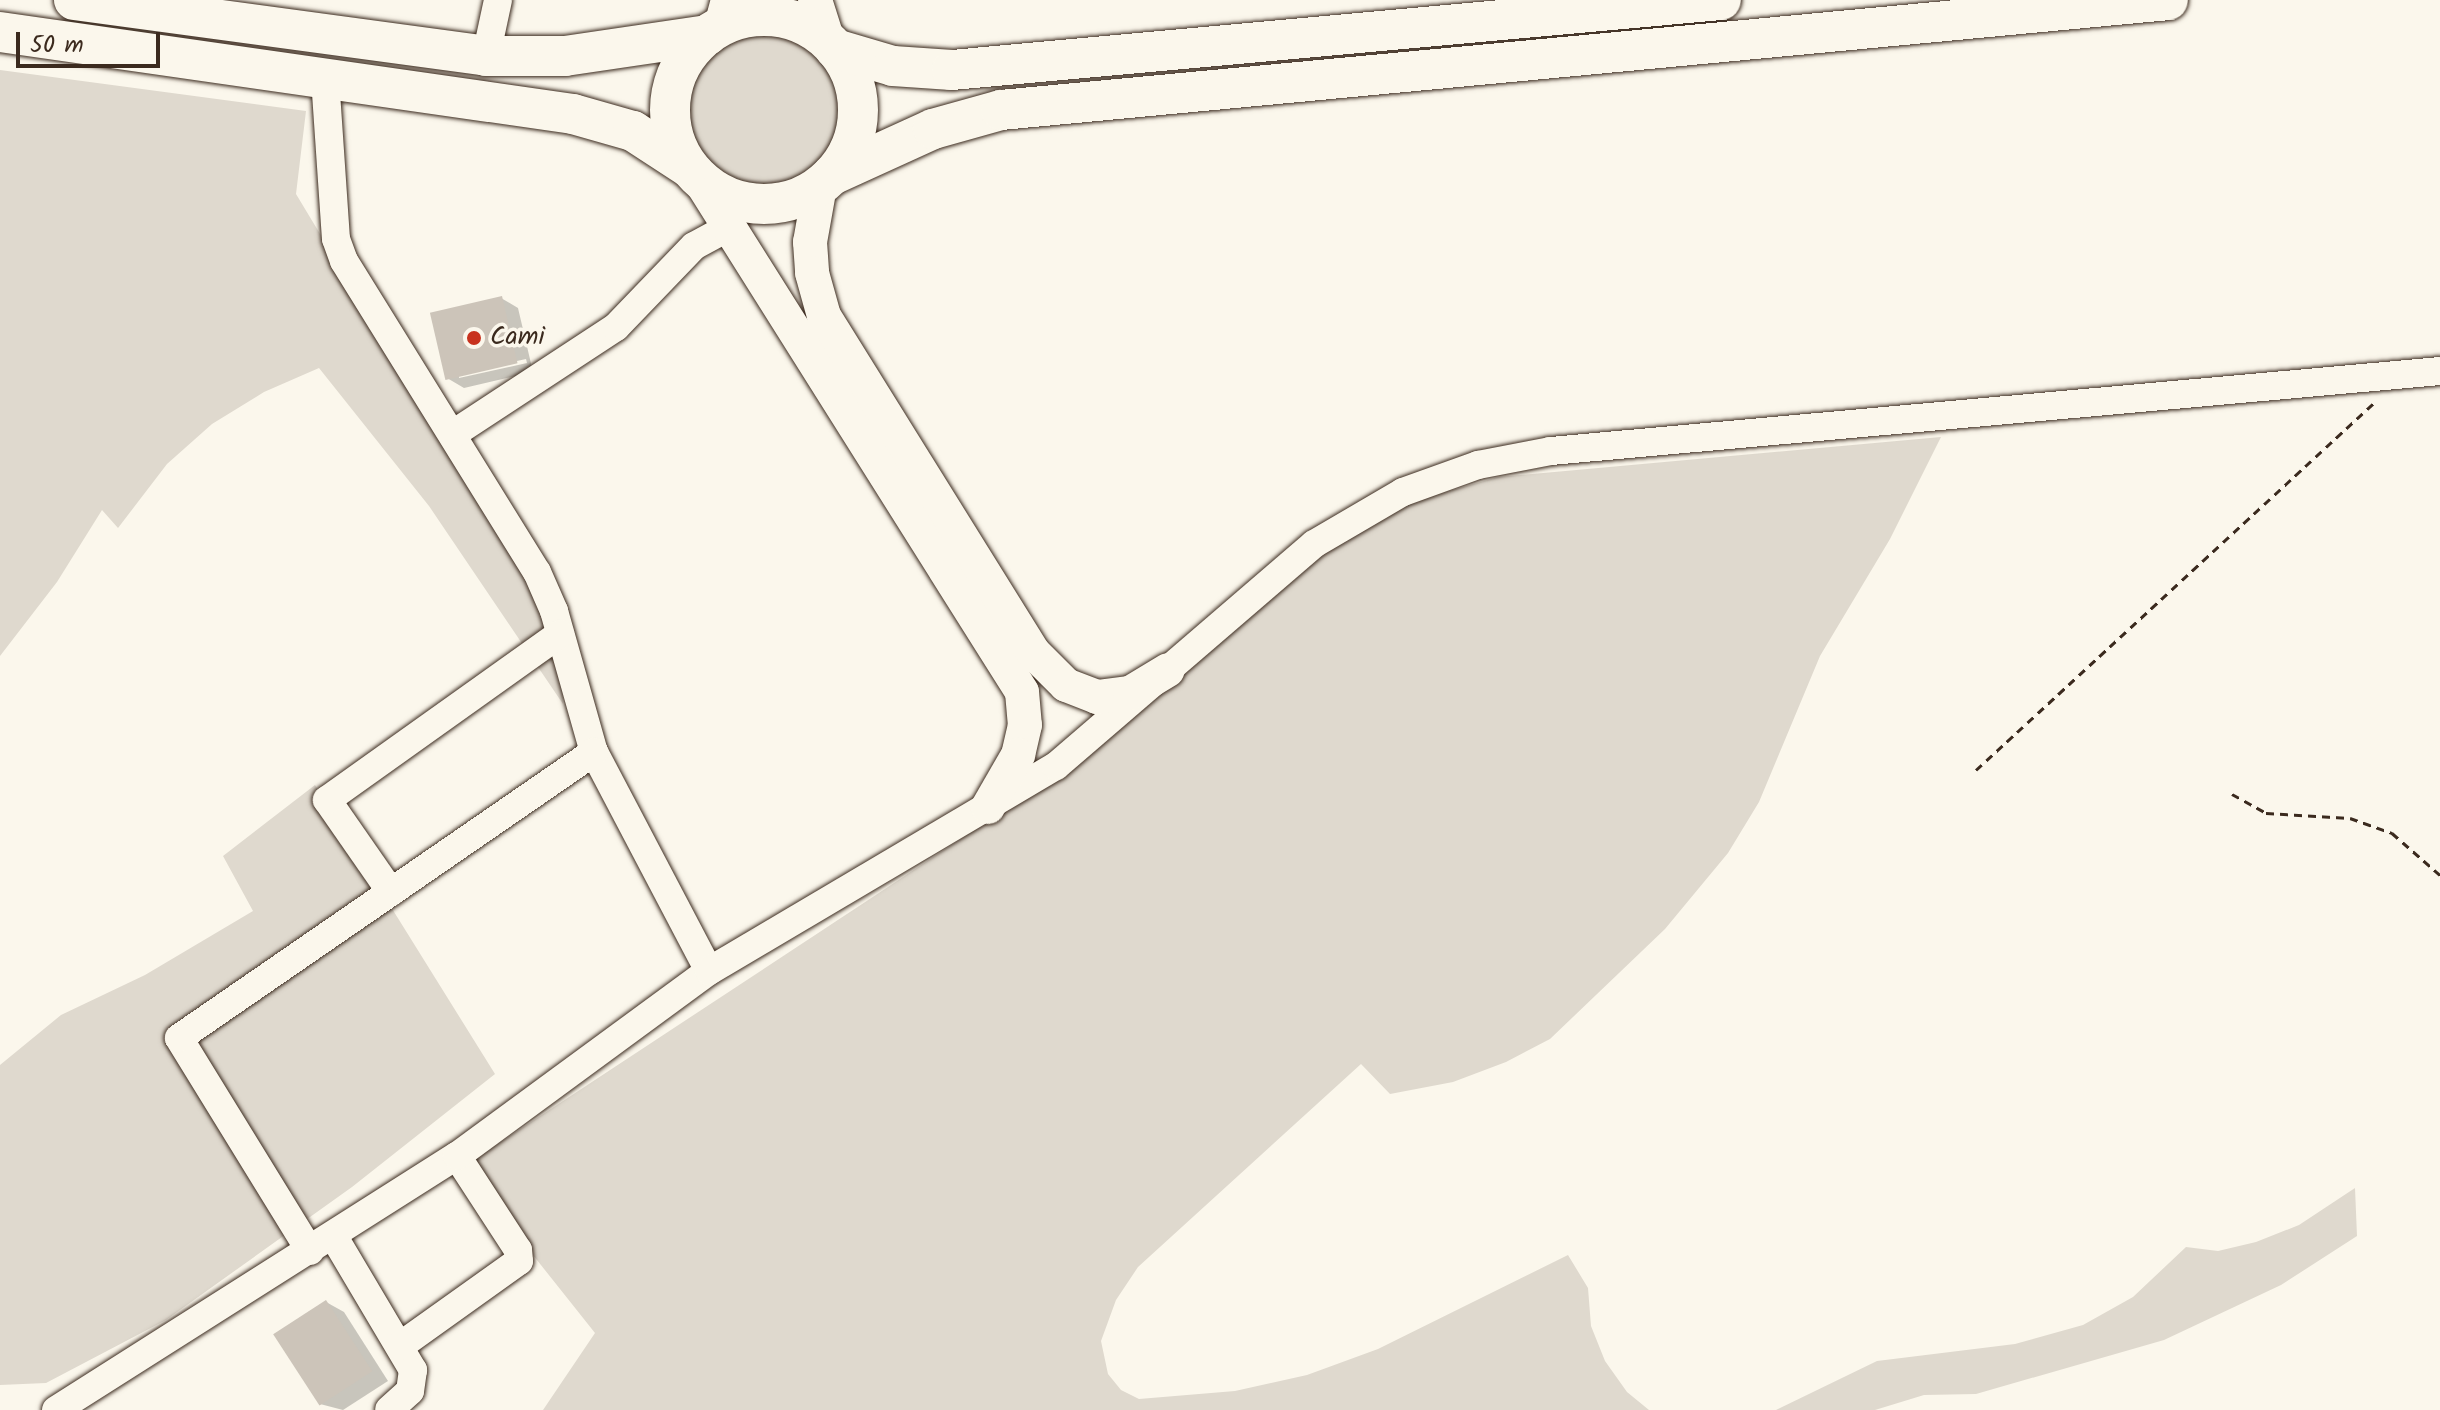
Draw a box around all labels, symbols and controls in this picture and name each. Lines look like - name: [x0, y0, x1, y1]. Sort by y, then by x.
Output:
- scale bar: [20, 16, 164, 66]
- text: 50 m: [30, 26, 84, 65]
- place label: Cami: [490, 322, 545, 354]
- marker: Cami: [465, 329, 483, 347]

